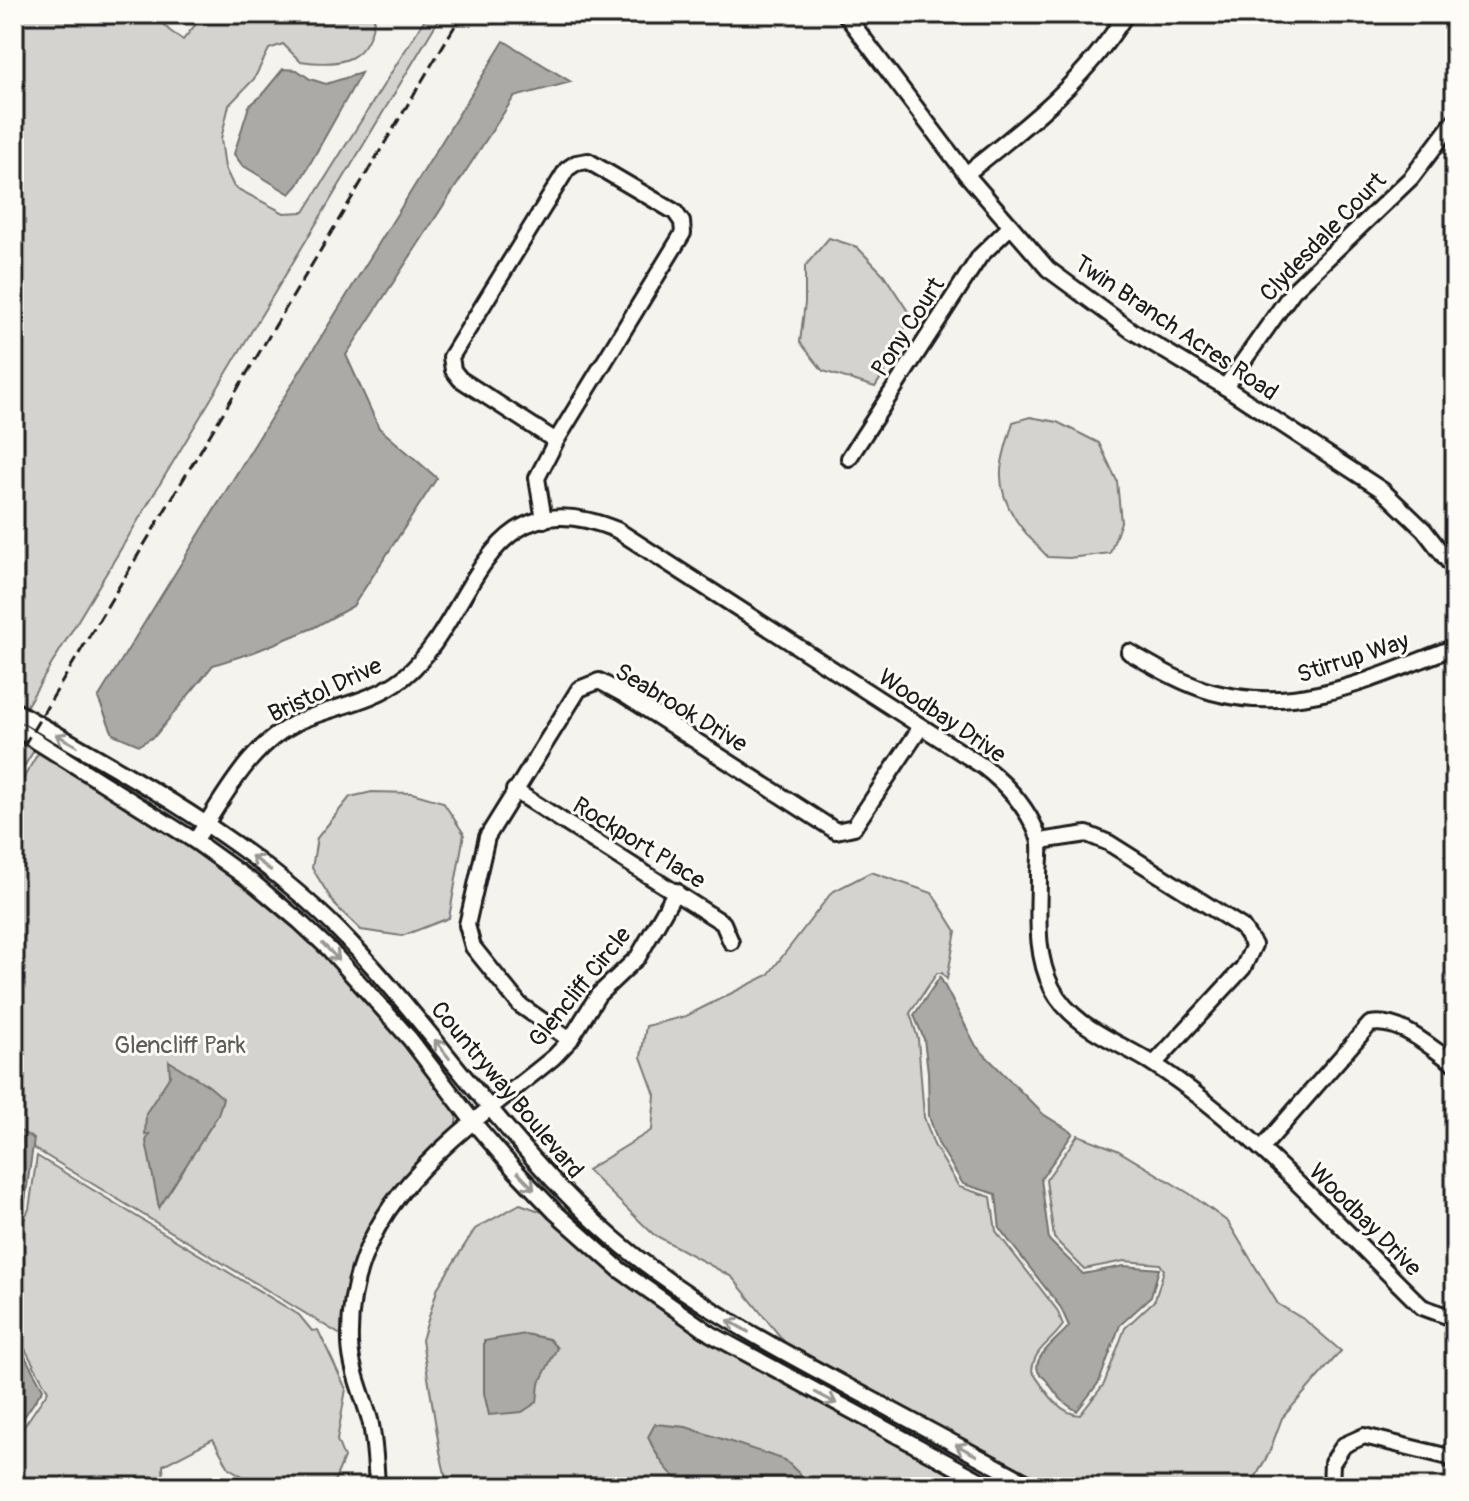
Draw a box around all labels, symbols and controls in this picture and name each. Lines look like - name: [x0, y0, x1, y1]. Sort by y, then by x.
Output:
- street label: Clydesdale Court: [1254, 166, 1392, 308]
- street label: Twin Branch Acres Road: [1068, 249, 1284, 407]
- street label: Pony Court: [865, 272, 951, 382]
- street label: Stirrup Way: [1294, 626, 1412, 690]
- street label: Bristol Drive: [264, 651, 387, 729]
- street label: Seabrook Drive: [610, 657, 753, 759]
- street label: Woodbay Drive: [873, 663, 1011, 769]
- one-way arrow: [55, 732, 78, 748]
- street label: Rockport Place: [567, 791, 711, 895]
- one-way arrow: [251, 854, 273, 871]
- street label: Glencliff Circle: [523, 921, 638, 1053]
- one-way arrow: [322, 942, 341, 962]
- street label: Countryway Boulevard: [424, 996, 590, 1184]
- park label: Glencliff Park: [114, 1031, 246, 1060]
- one-way arrow: [433, 1039, 450, 1060]
- street label: Woodbay Drive: [1303, 1158, 1428, 1283]
- one-way arrow: [516, 1171, 535, 1191]
- one-way arrow: [727, 1318, 750, 1334]
- one-way arrow: [813, 1390, 837, 1406]
- one-way arrow: [955, 1442, 978, 1458]

